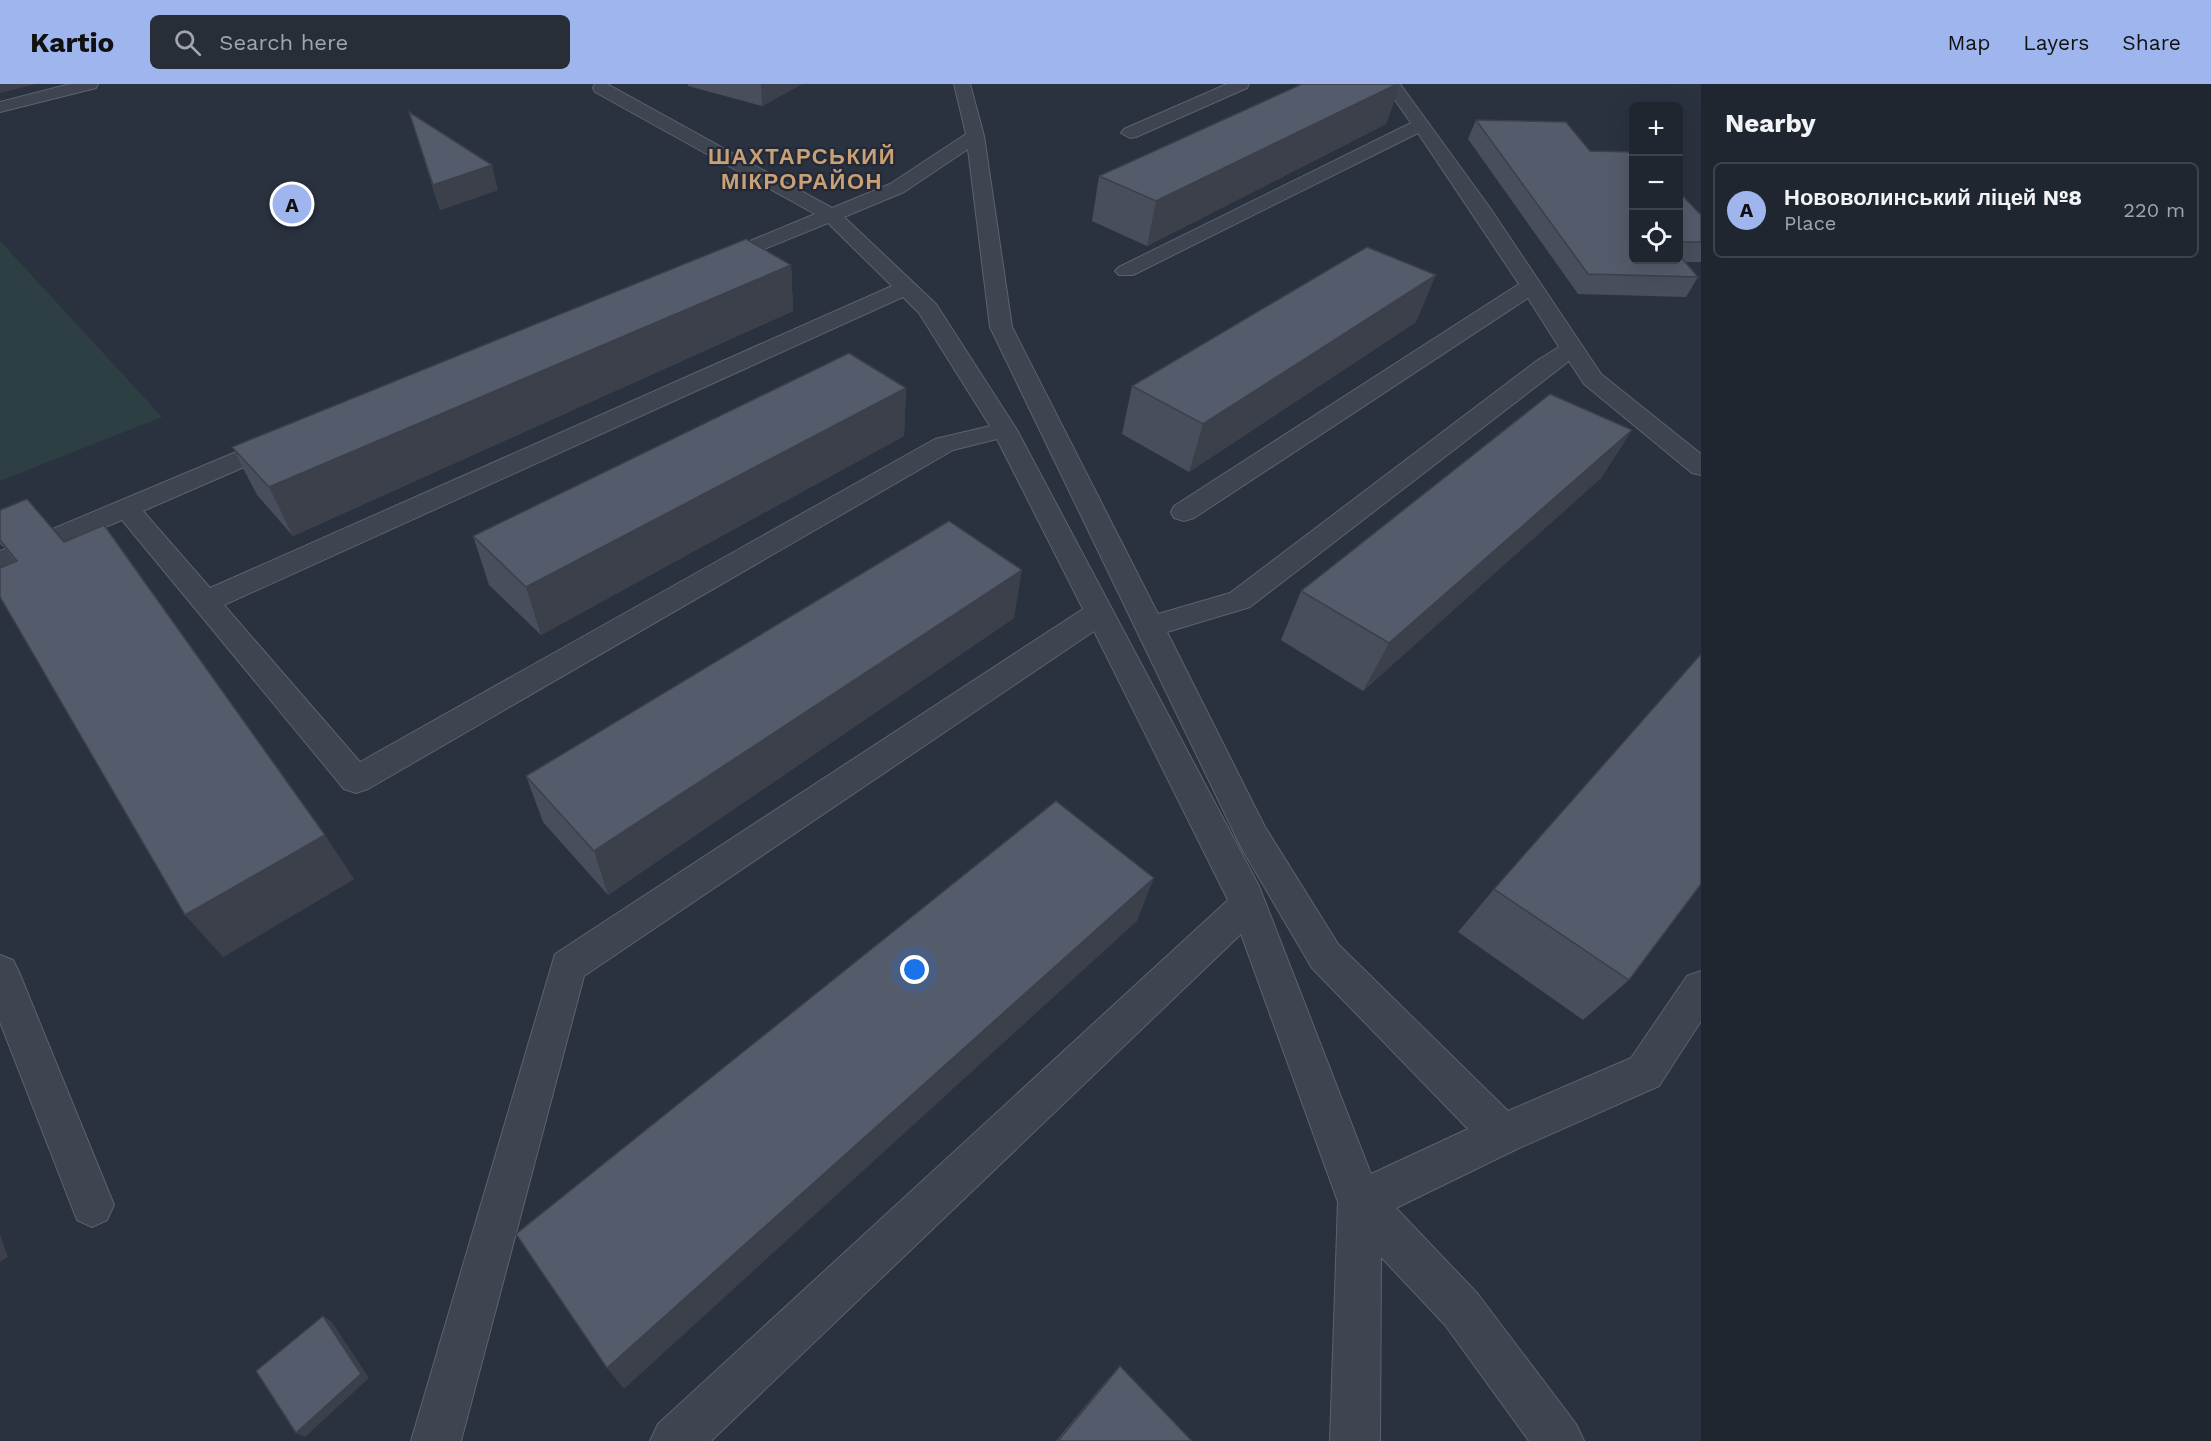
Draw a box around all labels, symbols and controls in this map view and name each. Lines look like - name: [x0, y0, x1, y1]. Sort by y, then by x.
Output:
- search box: [150, 15, 570, 69]
- text: Kartio: [30, 26, 114, 59]
- icon: search: [171, 26, 204, 59]
- text: Search here: [219, 30, 348, 55]
- text: Map: [1947, 30, 1990, 55]
- text: Layers: [2023, 30, 2089, 55]
- text: Share: [2122, 30, 2181, 55]
- map controls: [1629, 102, 1683, 264]
- button: +: [1629, 102, 1683, 156]
- text: Nearby: [1725, 108, 1816, 138]
- district label: ШАХТАРСЬКИЙ МІКРОРАЙОН: [708, 144, 896, 194]
- button: −: [1629, 156, 1683, 210]
- pin: A: [272, 182, 312, 226]
- text: Нововолинський ліцей №8: [1784, 185, 2082, 210]
- text: A: [1740, 198, 1753, 222]
- text: 220 m: [2123, 198, 2185, 222]
- button: locate: [1629, 210, 1683, 264]
- text: Place: [1784, 211, 1836, 235]
- your location: [900, 955, 929, 984]

